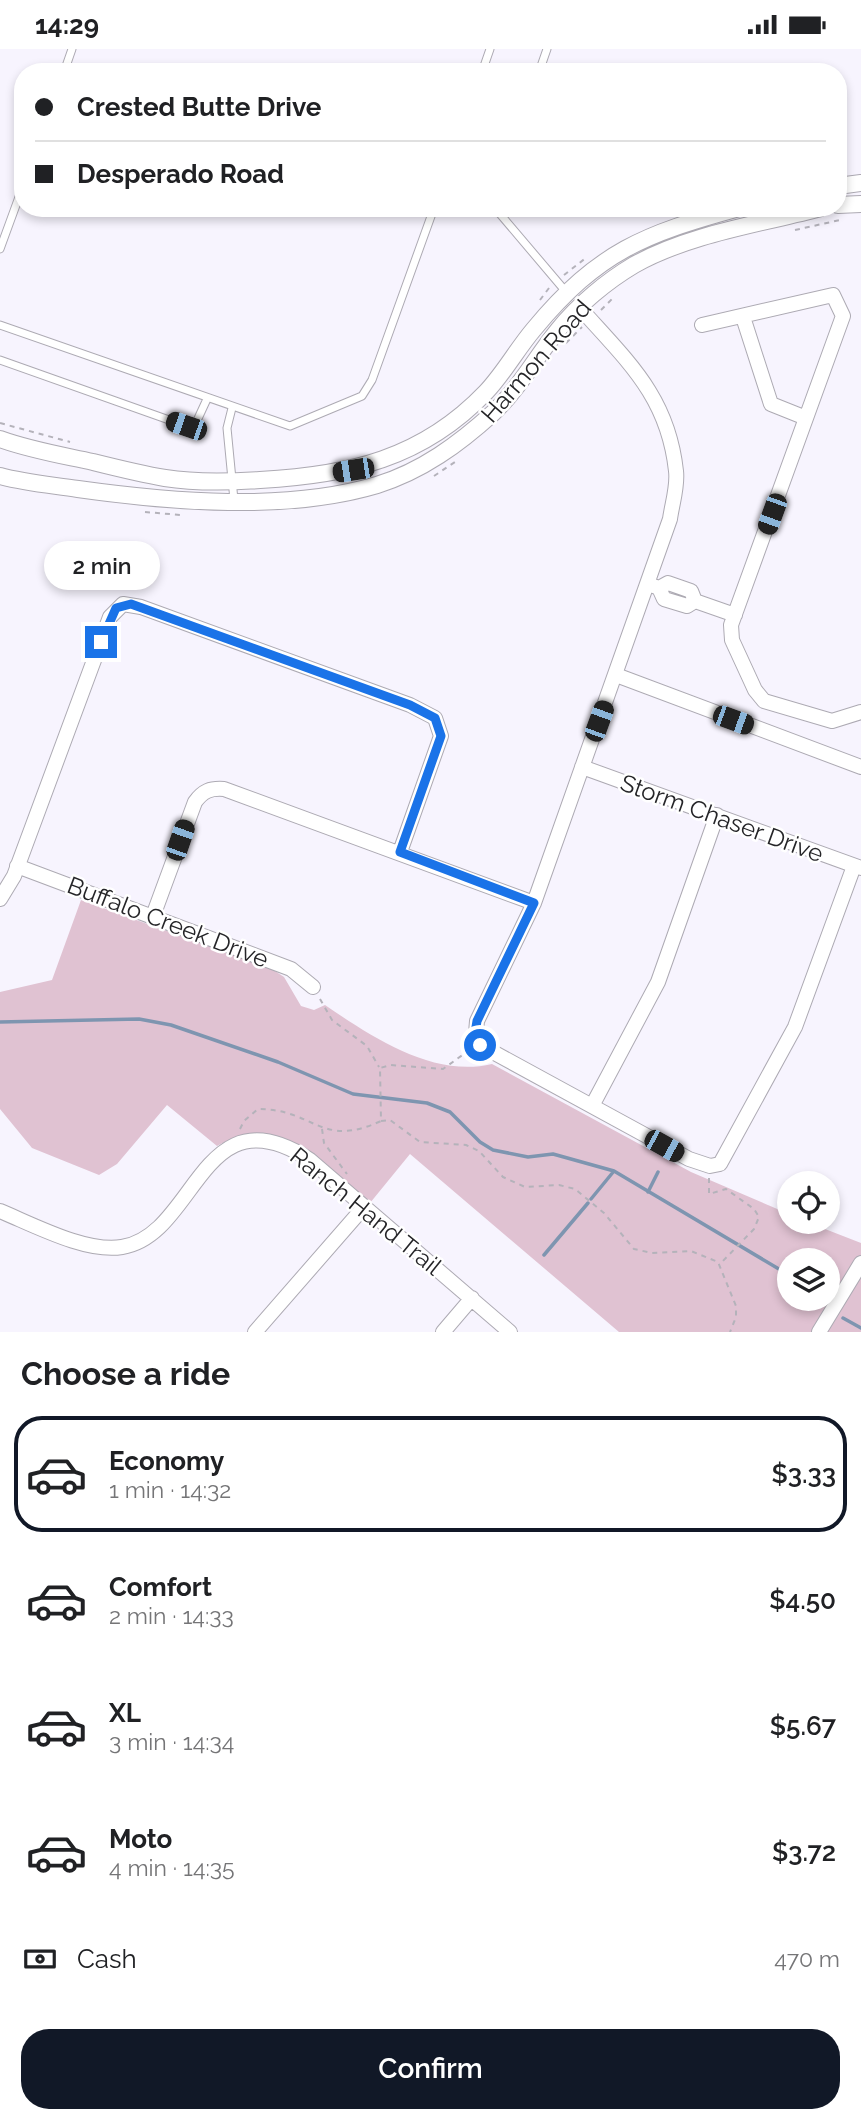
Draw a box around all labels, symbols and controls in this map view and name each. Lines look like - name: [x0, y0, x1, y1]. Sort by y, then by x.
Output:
- text: 14:29: [35, 10, 99, 40]
- text: Crested Butte Drive: [77, 92, 321, 122]
- text: Desperado Road: [77, 159, 284, 189]
- street label: Harmon Road: [475, 294, 597, 428]
- car: [163, 409, 210, 443]
- car: [331, 456, 376, 484]
- car: [755, 491, 790, 537]
- callout: 2 min: [43, 540, 159, 589]
- text: 2 min: [73, 552, 131, 579]
- route end: [85, 626, 117, 658]
- car: [582, 698, 617, 744]
- car: [710, 703, 757, 737]
- street label: Storm Chaser Drive: [617, 768, 827, 868]
- car: [164, 817, 197, 863]
- street label: Buffalo Creek Drive: [63, 870, 273, 974]
- route start: [464, 1029, 496, 1061]
- car: [641, 1127, 688, 1165]
- street label: Ranch Hand Trail: [284, 1141, 448, 1281]
- map controls: [777, 1171, 840, 1311]
- button: locate: [777, 1171, 840, 1234]
- button: layers: [777, 1248, 840, 1311]
- text: Choose a ride: [21, 1355, 230, 1392]
- icon: car: [25, 1443, 88, 1506]
- text: Economy: [109, 1446, 224, 1476]
- text: $3.33: [771, 1459, 836, 1489]
- text: 1 min · 14:32: [109, 1476, 231, 1503]
- icon: car: [25, 1569, 88, 1632]
- text: Comfort: [109, 1572, 212, 1602]
- text: $4.50: [769, 1585, 836, 1615]
- text: 2 min · 14:33: [109, 1602, 234, 1629]
- icon: car: [25, 1695, 88, 1758]
- text: XL: [109, 1698, 141, 1728]
- text: $5.67: [770, 1711, 836, 1741]
- text: 3 min · 14:34: [109, 1728, 234, 1755]
- icon: car: [25, 1821, 88, 1884]
- text: Moto: [109, 1824, 172, 1854]
- text: $3.72: [772, 1837, 836, 1867]
- text: 4 min · 14:35: [109, 1854, 235, 1881]
- icon: cash: [21, 1940, 59, 1978]
- text: Cash: [77, 1944, 137, 1974]
- text: 470 m: [774, 1945, 840, 1972]
- button: Confirm: [21, 2029, 840, 2109]

